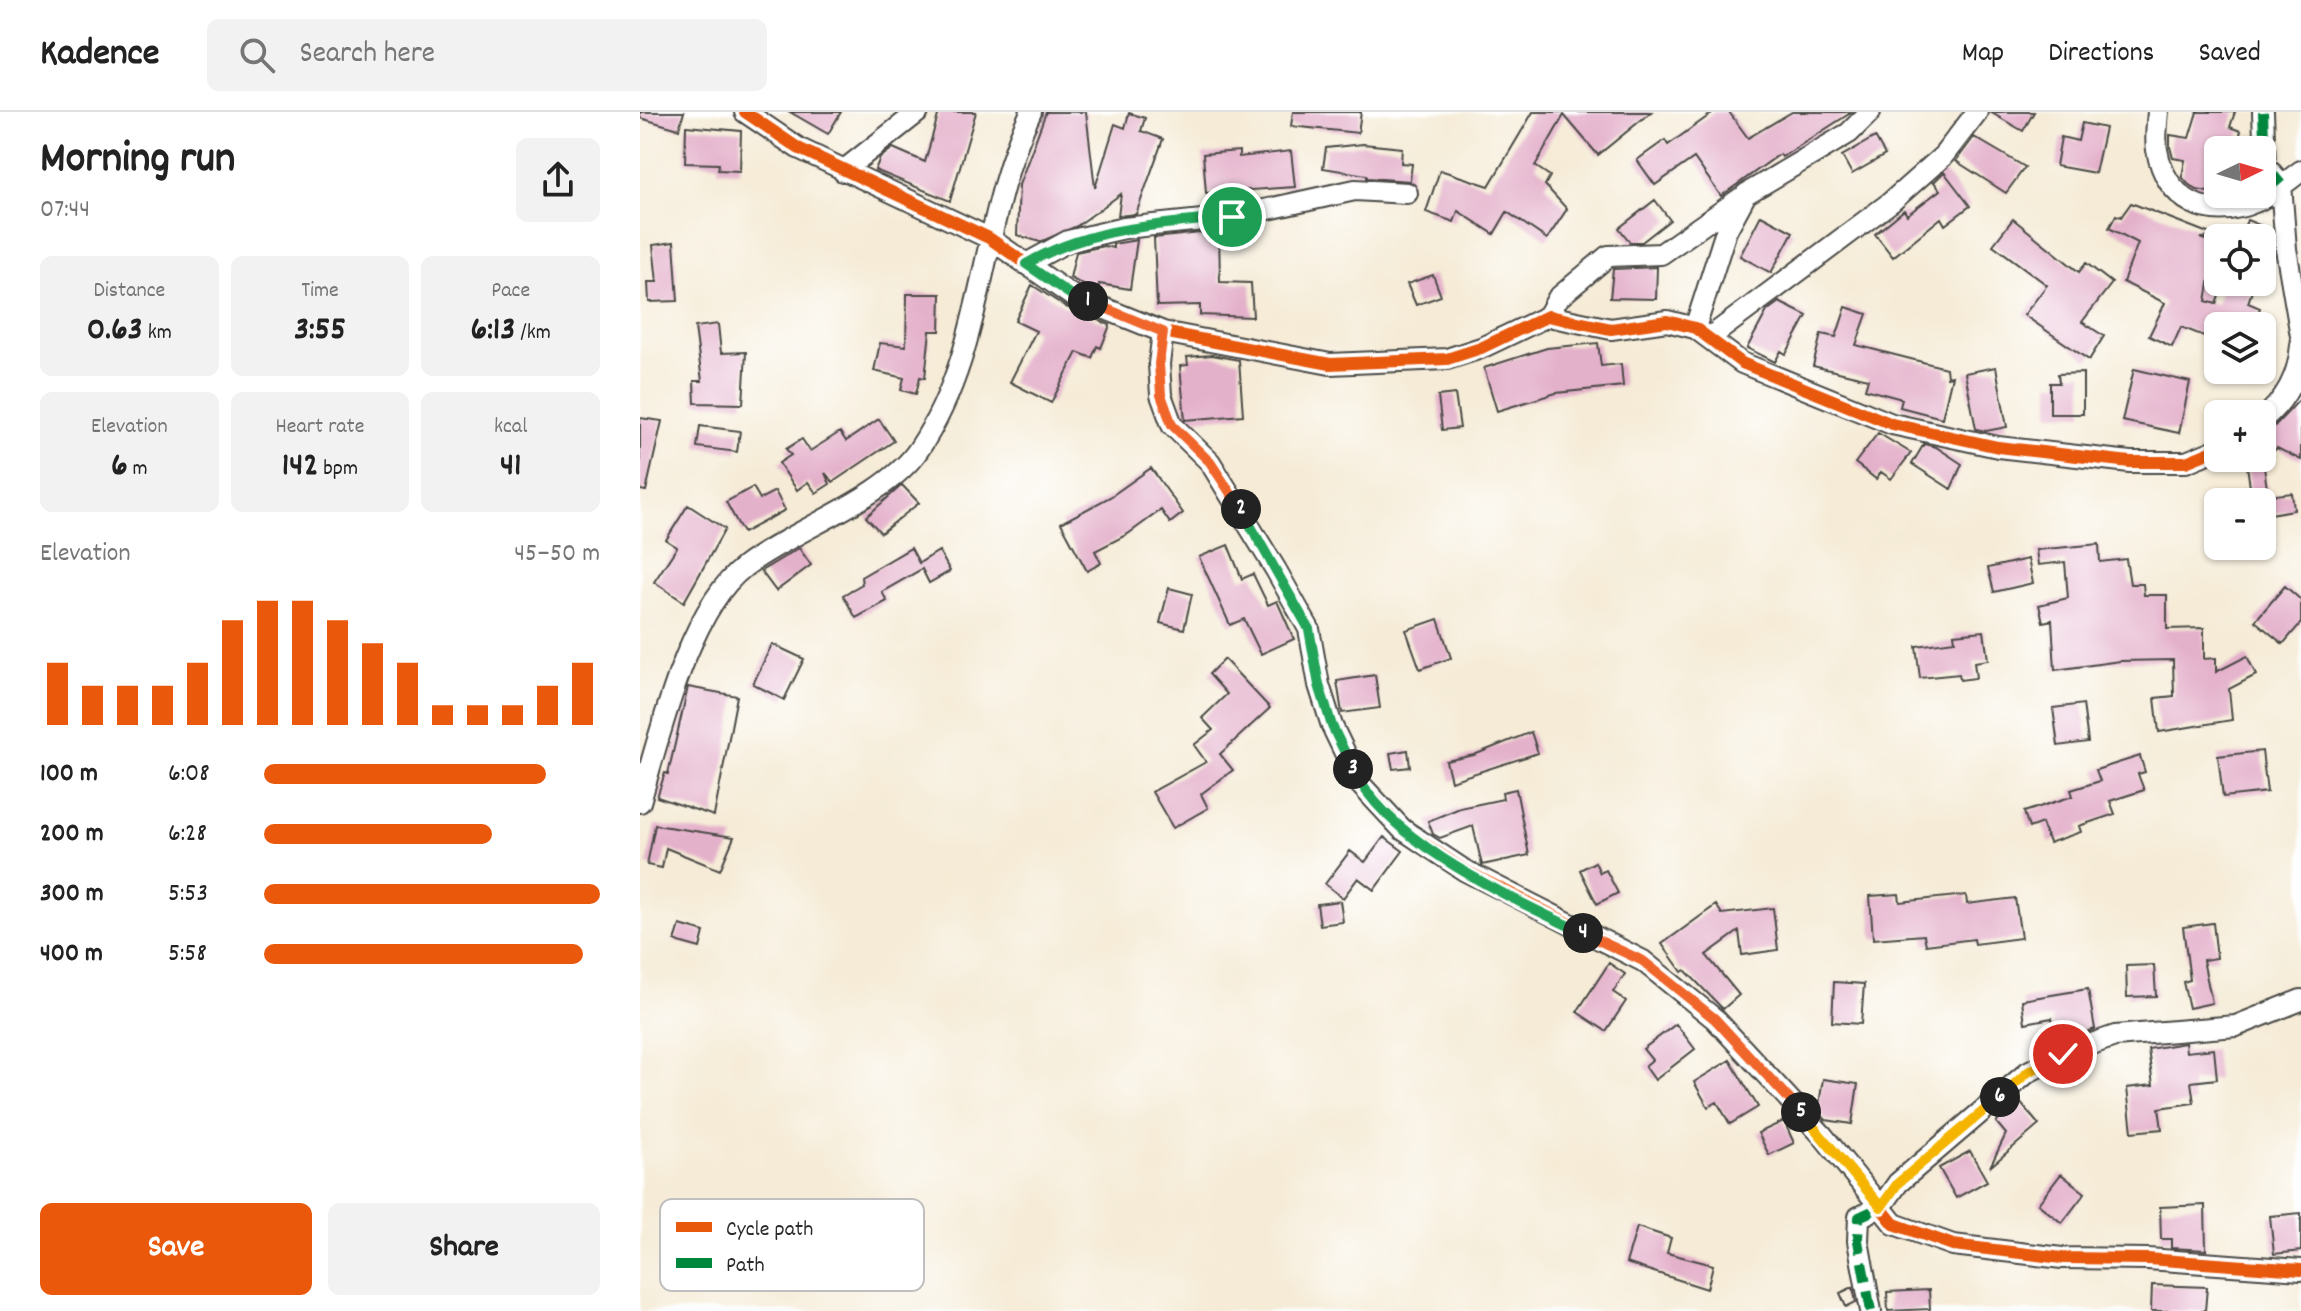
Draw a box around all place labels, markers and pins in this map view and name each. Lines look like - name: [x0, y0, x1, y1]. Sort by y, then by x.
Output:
- pin: [1198, 183, 1266, 251]
- pin: 1: [1068, 281, 1108, 321]
- pin: 2: [1221, 489, 1261, 529]
- pin: 3: [1333, 749, 1373, 789]
- pin: 4: [1563, 913, 1603, 953]
- pin: [2029, 1020, 2097, 1088]
- pin: 6: [1980, 1077, 2020, 1117]
- pin: 5: [1781, 1092, 1821, 1132]

